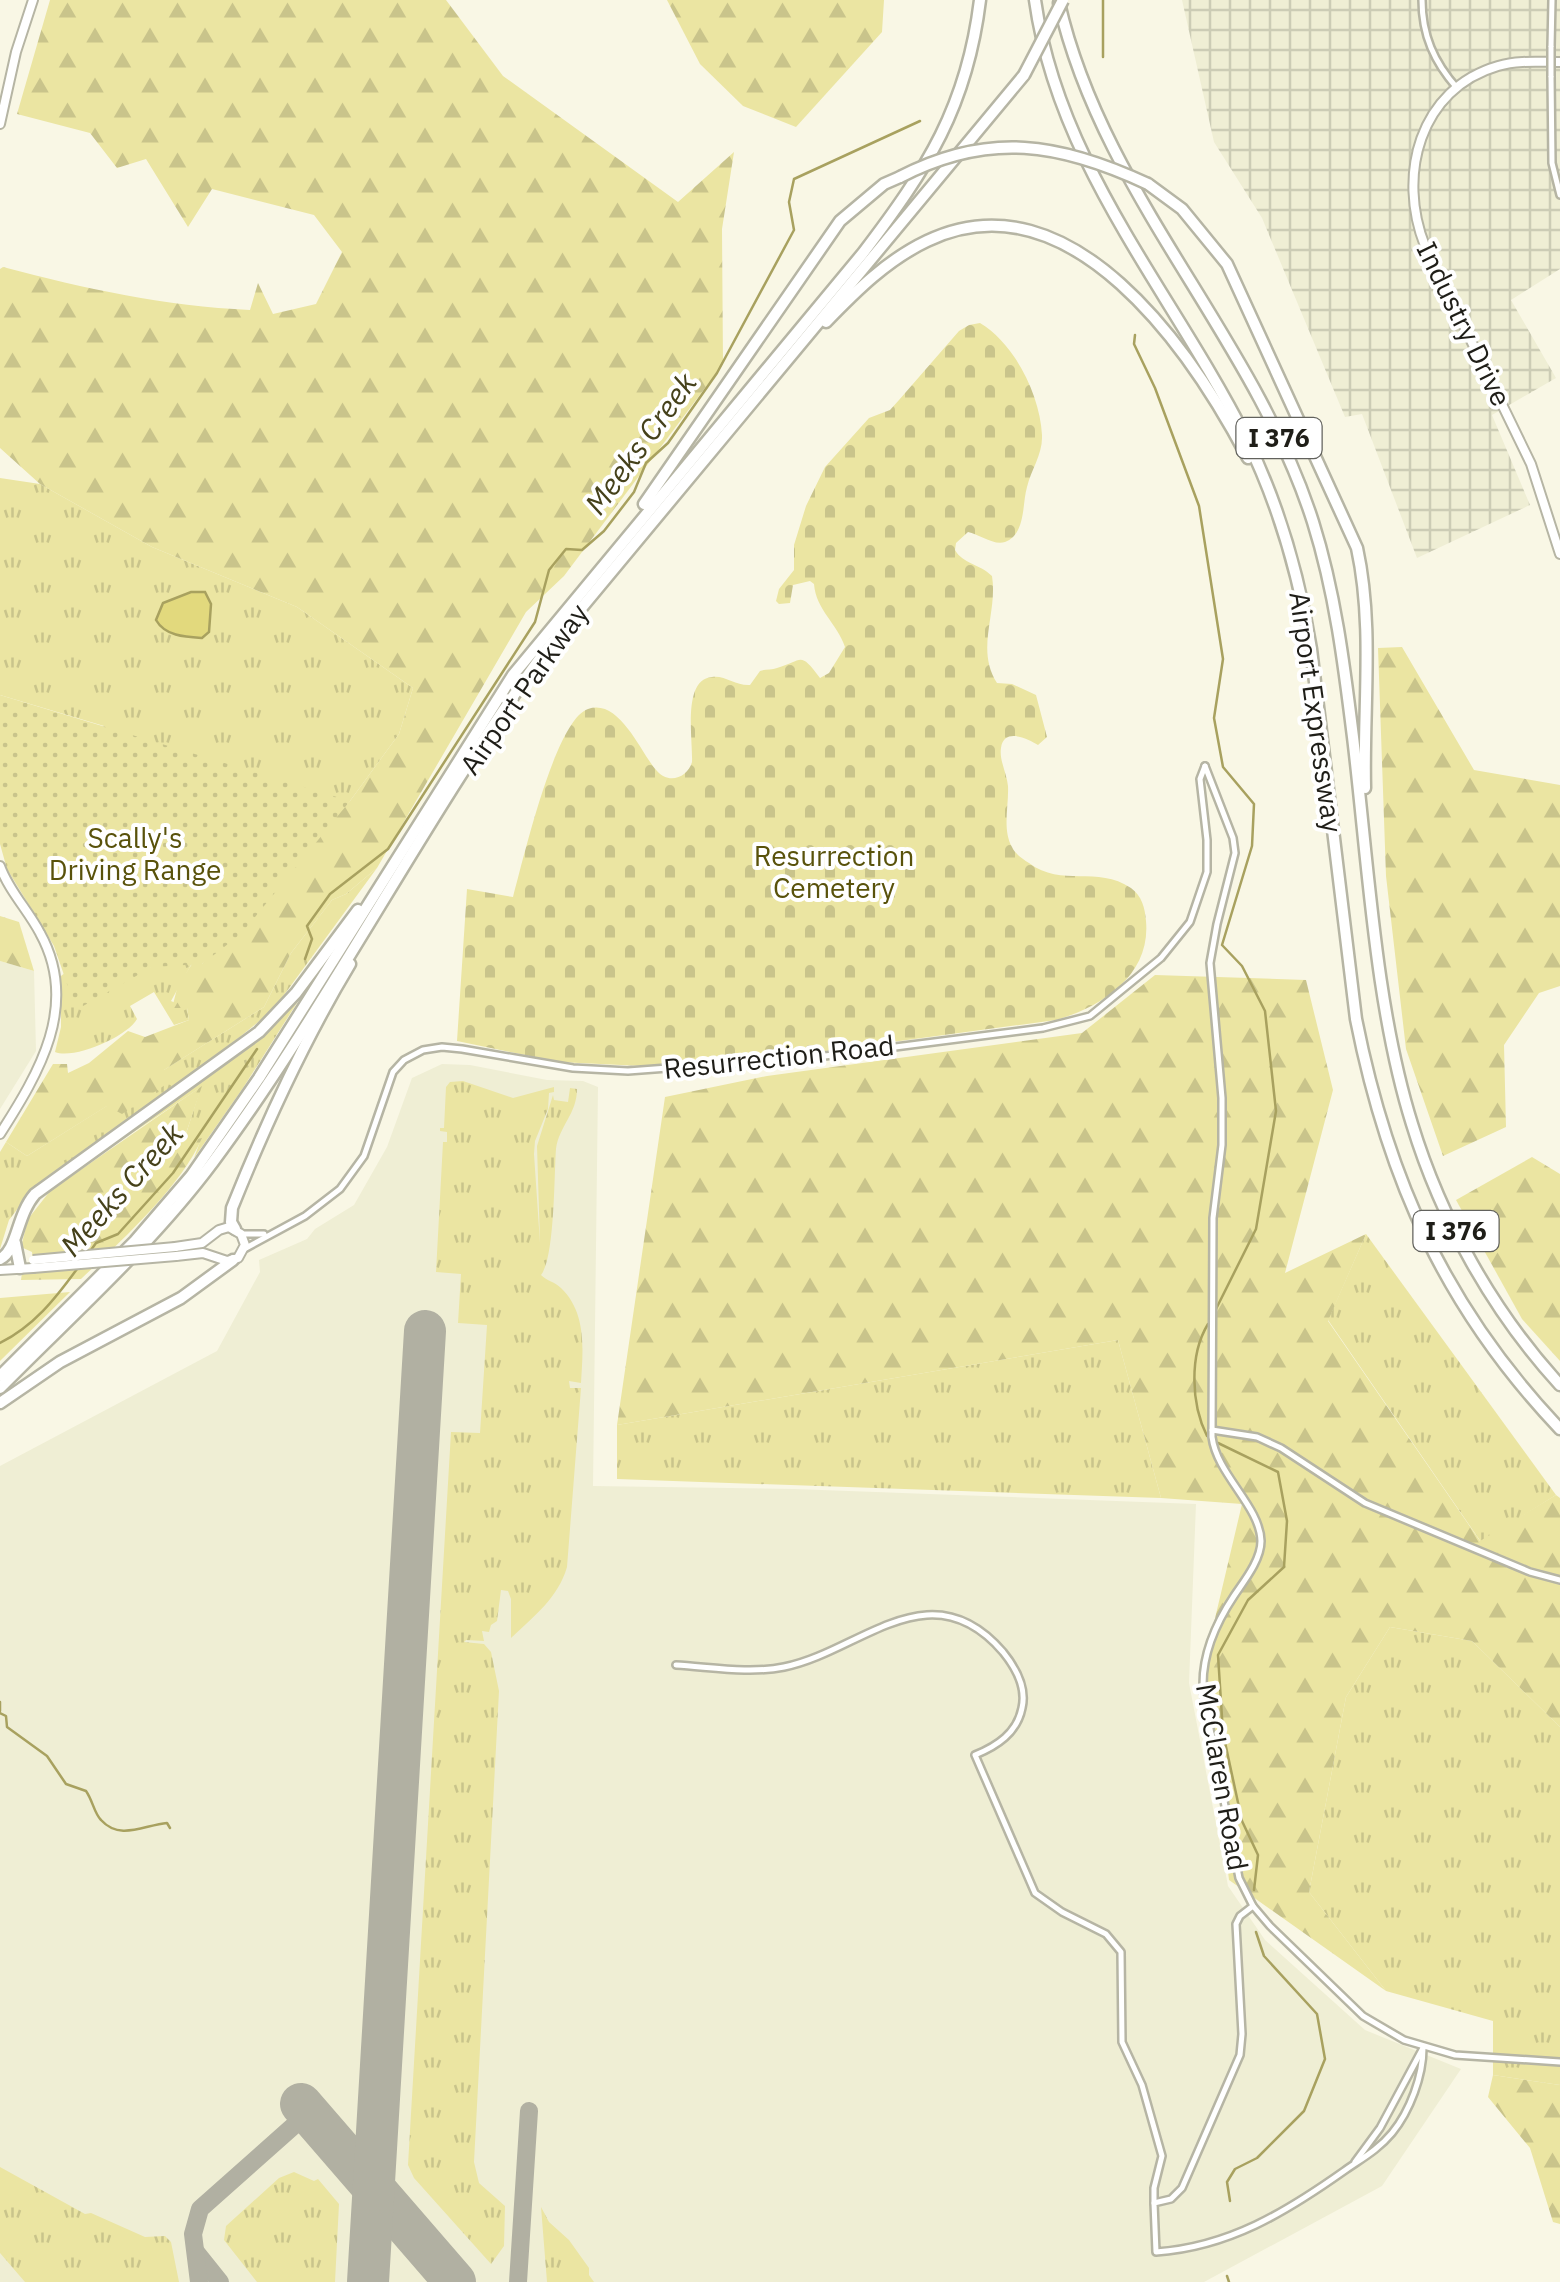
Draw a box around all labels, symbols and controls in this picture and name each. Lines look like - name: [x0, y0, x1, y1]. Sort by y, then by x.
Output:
- street label: Industry Drive: [1409, 235, 1520, 412]
- water label: Meeks Creek: [575, 364, 705, 522]
- road number: I 376: [1236, 418, 1322, 458]
- street label: Airport Expressway: [1281, 589, 1352, 835]
- street label: Airport Parkway: [451, 596, 596, 782]
- park label: Scally's Driving Range: [49, 819, 221, 888]
- park label: Resurrection Cemetery: [754, 837, 914, 906]
- street label: Resurrection Road: [662, 1026, 896, 1087]
- water label: Meeks Creek: [51, 1114, 191, 1264]
- road number: I 376: [1414, 1211, 1498, 1251]
- street label: McClaren Road: [1188, 1681, 1257, 1873]

